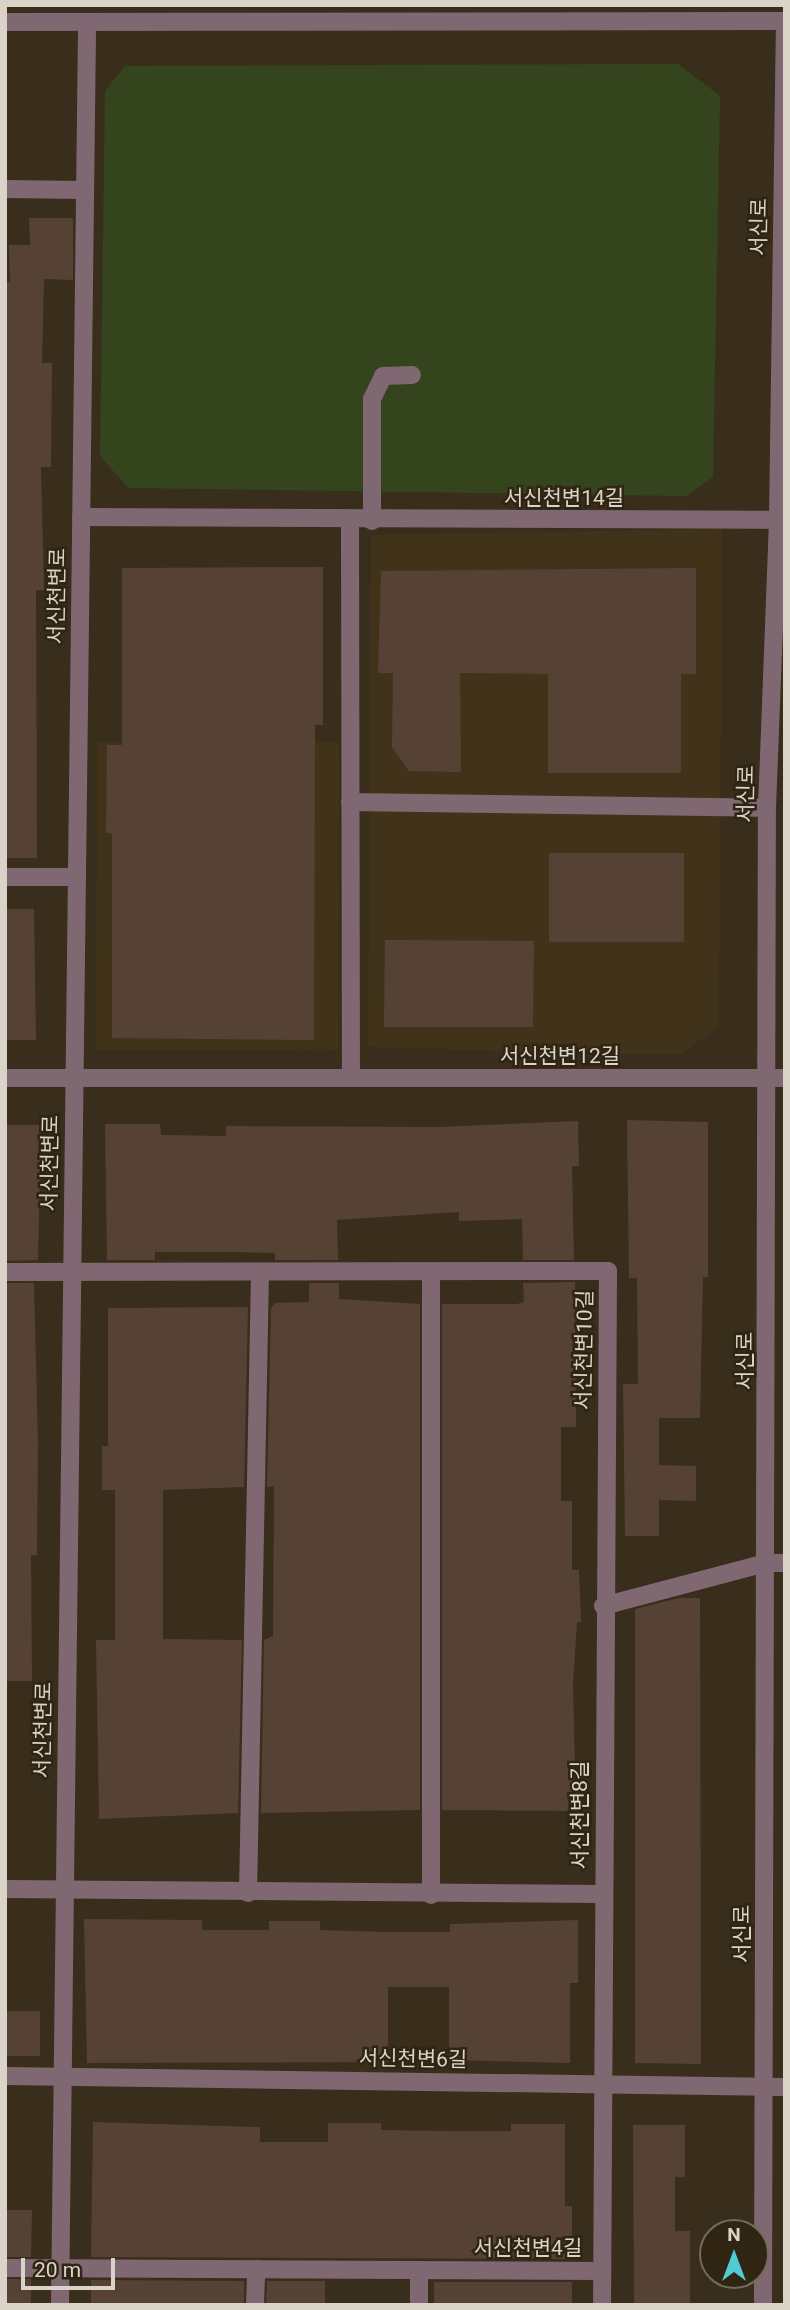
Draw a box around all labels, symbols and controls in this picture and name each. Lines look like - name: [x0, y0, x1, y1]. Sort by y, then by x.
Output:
- street label: 서신로: [746, 198, 772, 256]
- street label: 서신천변14길: [504, 485, 624, 511]
- street label: 서신천변로: [44, 547, 70, 645]
- street label: 서신로: [733, 765, 759, 823]
- street label: 서신천변12길: [500, 1043, 620, 1069]
- street label: 서신천변로: [37, 1114, 63, 1212]
- street label: 서신천변10길: [570, 1290, 598, 1410]
- street label: 서신로: [732, 1332, 758, 1390]
- street label: 서신천변로: [30, 1681, 56, 1779]
- street label: 서신천변8길: [567, 1761, 593, 1869]
- street label: 서신로: [729, 1905, 755, 1963]
- street label: 서신천변6길: [359, 2045, 467, 2073]
- north arrow: [699, 2219, 769, 2289]
- text: N: [727, 2223, 741, 2246]
- street label: 서신천변4길: [474, 2235, 582, 2261]
- scale bar: [24, 2244, 119, 2288]
- text: 20 m: [34, 2258, 81, 2282]

